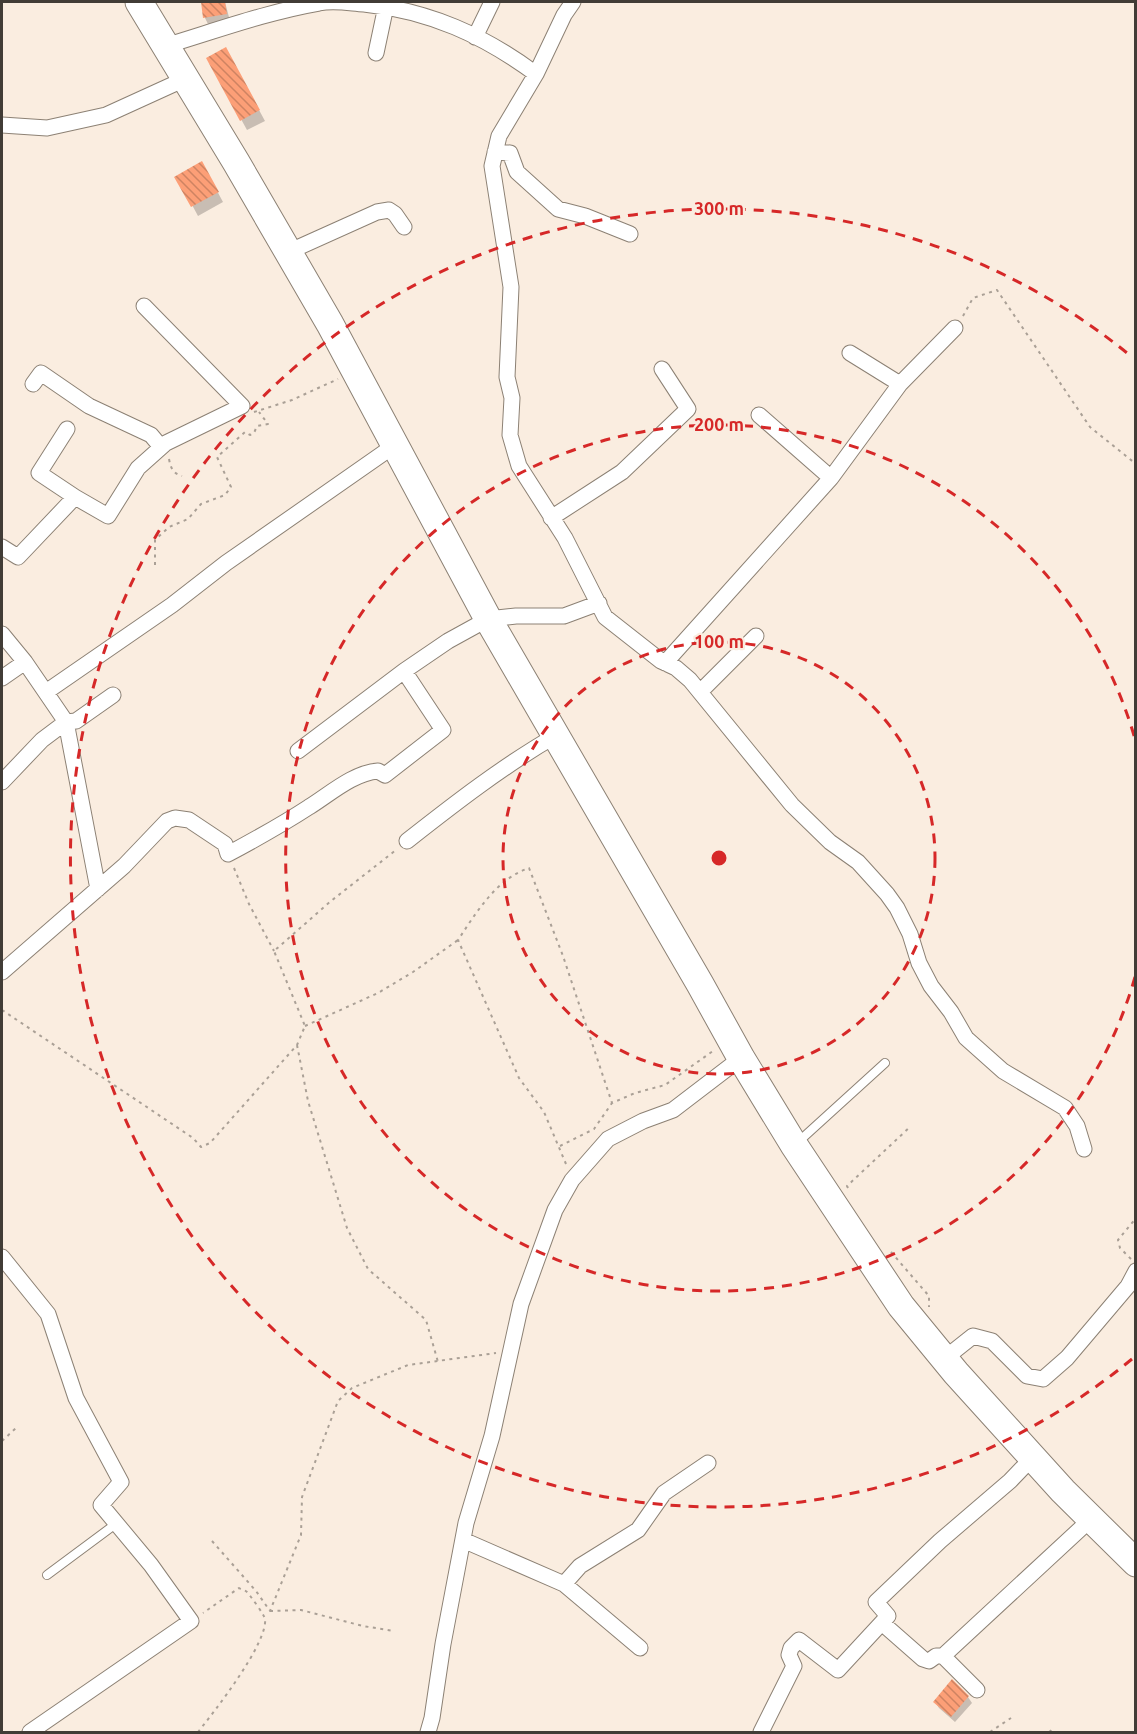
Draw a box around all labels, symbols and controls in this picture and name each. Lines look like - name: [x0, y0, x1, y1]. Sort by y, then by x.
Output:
- text: 300 m: [694, 198, 744, 218]
- text: 200 m: [694, 414, 744, 434]
- text: 100 m: [694, 631, 744, 651]
- centre of rings: [709, 848, 729, 868]

